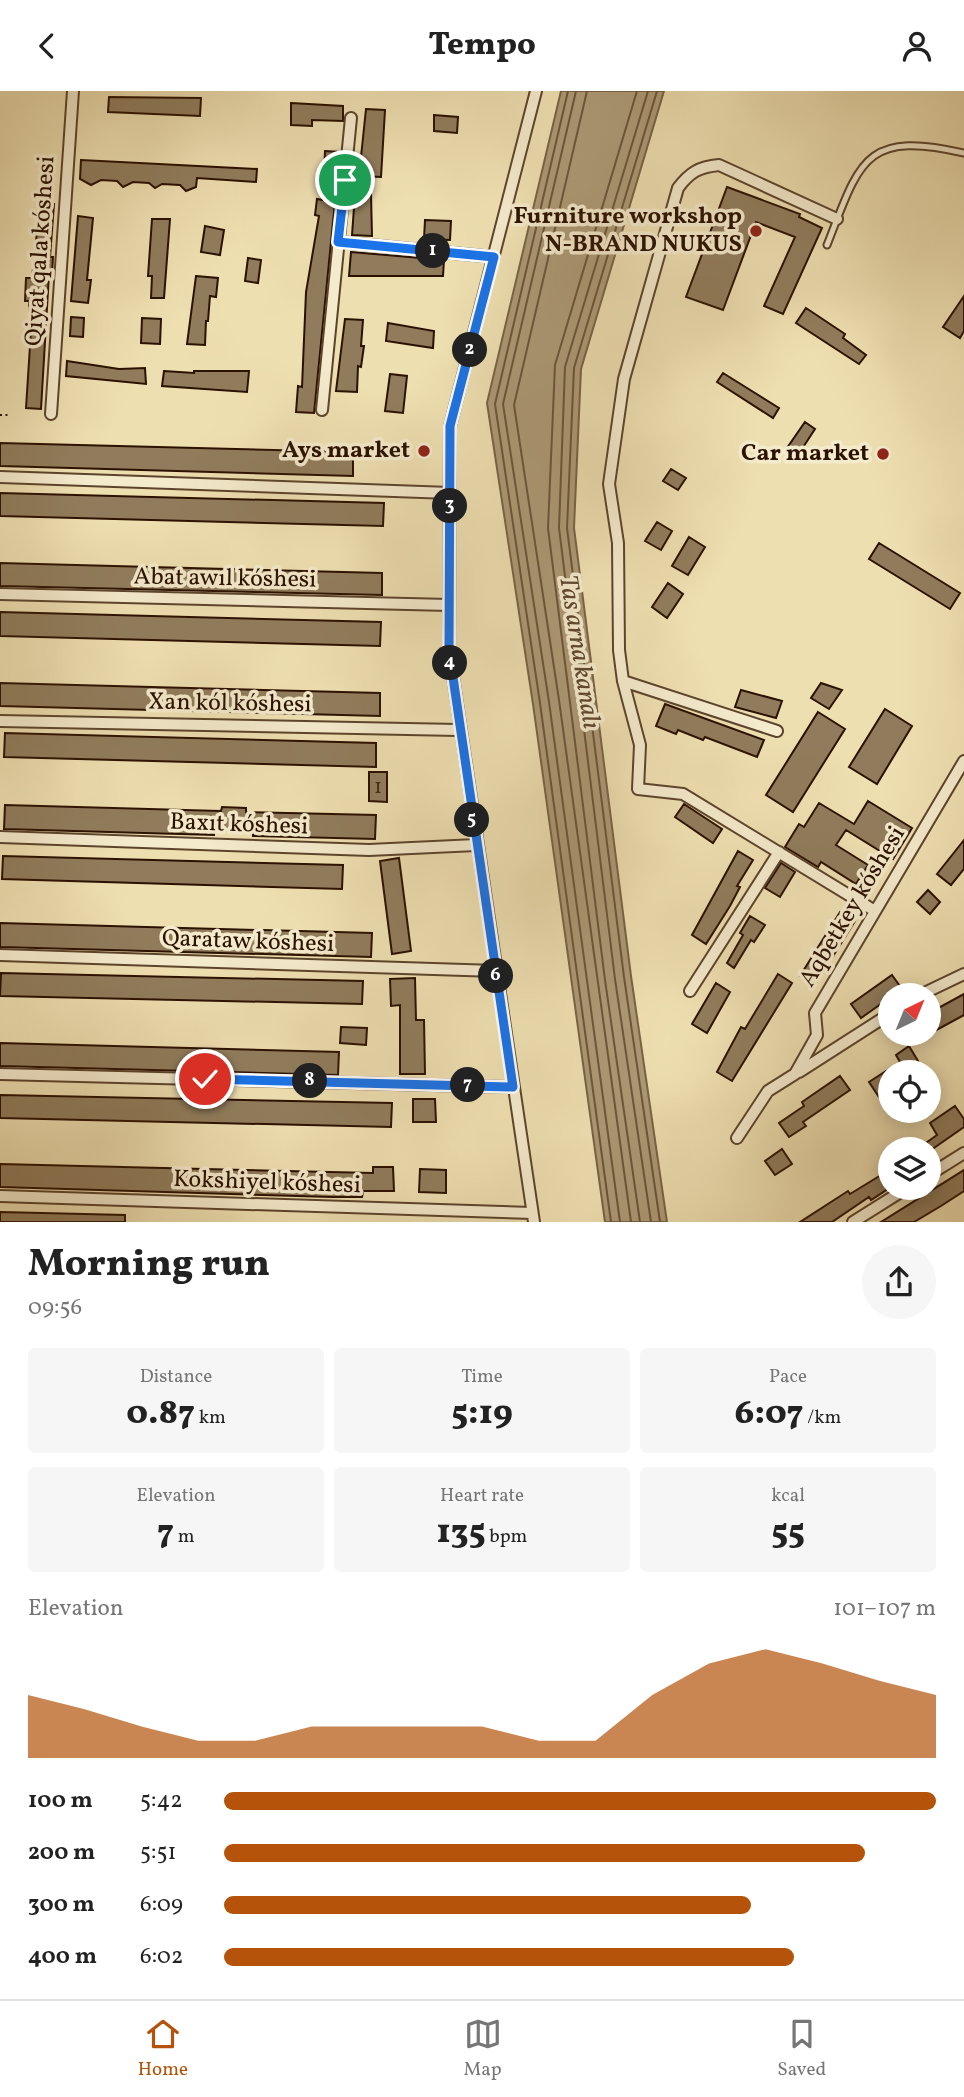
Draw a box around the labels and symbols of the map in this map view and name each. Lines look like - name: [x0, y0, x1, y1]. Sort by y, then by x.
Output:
- pin: [315, 150, 375, 210]
- street label: Qiyat qala kóshesi: [17, 155, 65, 347]
- place label: Furniture workshop N-BRAND NUKUS: [514, 200, 742, 262]
- marker: Furniture workshop N-BRAND NUKUS: [748, 223, 764, 239]
- pin: 1: [416, 233, 450, 269]
- pin: 2: [452, 333, 488, 367]
- place label: Ays market: [282, 434, 410, 468]
- place label: Car market: [741, 437, 869, 471]
- marker: Ays market: [416, 443, 432, 459]
- marker: Car market: [875, 446, 891, 462]
- pin: 3: [433, 489, 468, 523]
- street label: Abat awıl kóshesi: [133, 560, 317, 598]
- water label: Tas arna kanalı: [549, 573, 609, 731]
- pin: 4: [433, 645, 468, 681]
- street label: Xan kól kóshesi: [148, 686, 312, 722]
- house number: 1: [374, 773, 382, 802]
- pin: 5: [454, 803, 490, 837]
- street label: Baxıt kóshesi: [169, 806, 309, 844]
- street label: Aqbetkey kóshesi: [791, 820, 915, 994]
- street label: Qarataw kóshesi: [161, 922, 335, 962]
- pin: 6: [478, 959, 514, 994]
- north arrow: [878, 983, 942, 1047]
- pin: [175, 1049, 235, 1109]
- pin: 8: [292, 1063, 328, 1098]
- pin: 7: [450, 1067, 486, 1103]
- street label: Kokshiyel kóshesi: [173, 1163, 361, 1203]

